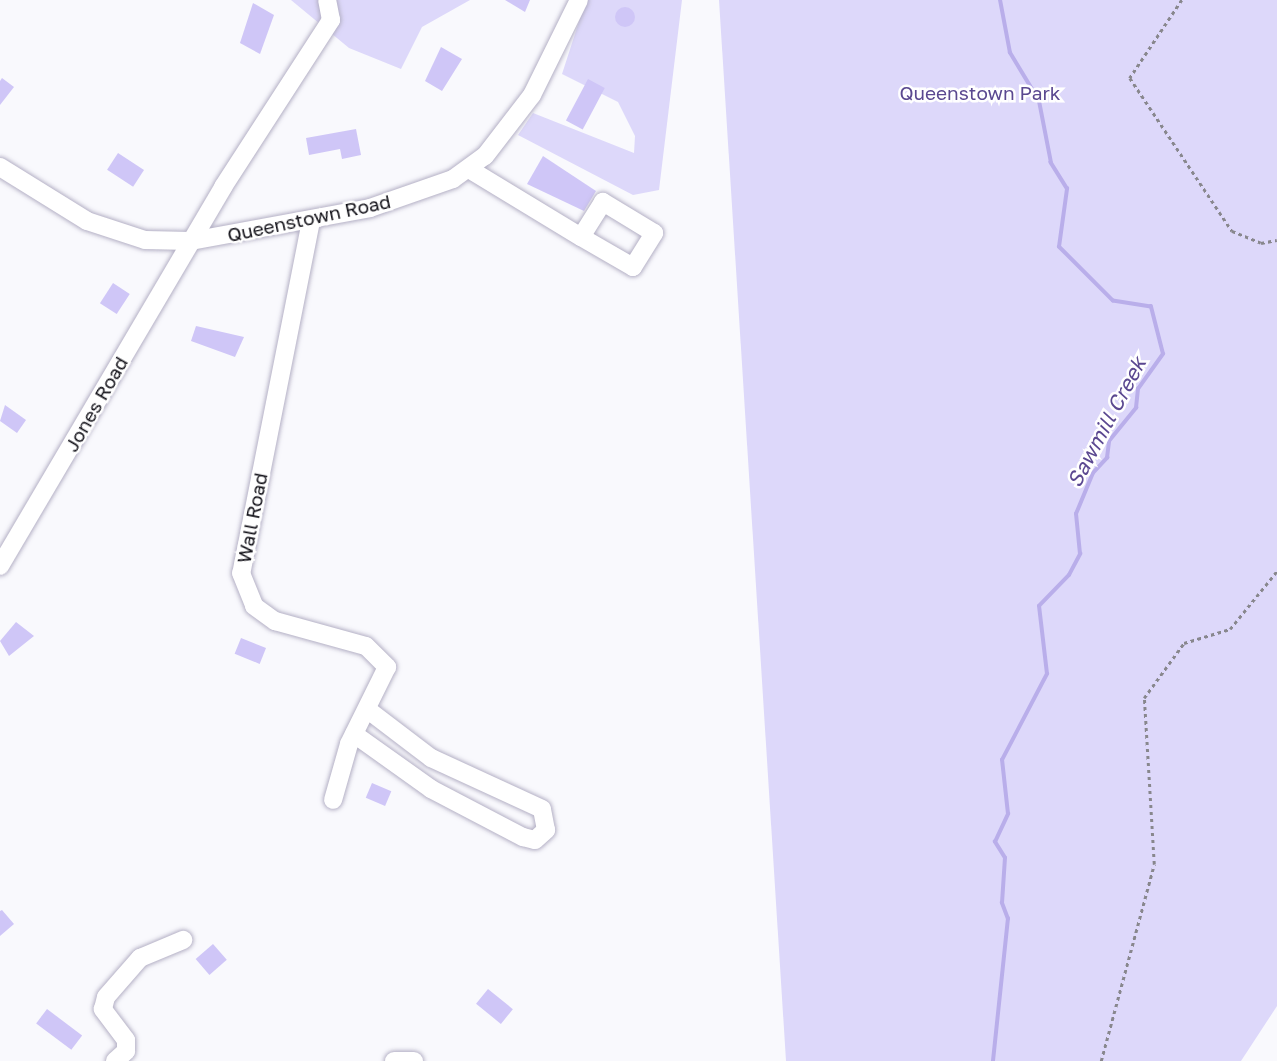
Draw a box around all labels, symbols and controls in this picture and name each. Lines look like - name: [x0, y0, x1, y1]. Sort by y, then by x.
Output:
- park label: Queenstown Park: [899, 82, 1061, 104]
- street label: Queenstown Road: [225, 190, 393, 246]
- street label: Jones Road: [60, 352, 132, 456]
- water label: Sawmill Creek: [1061, 353, 1151, 491]
- street label: Wall Road: [232, 471, 272, 565]

